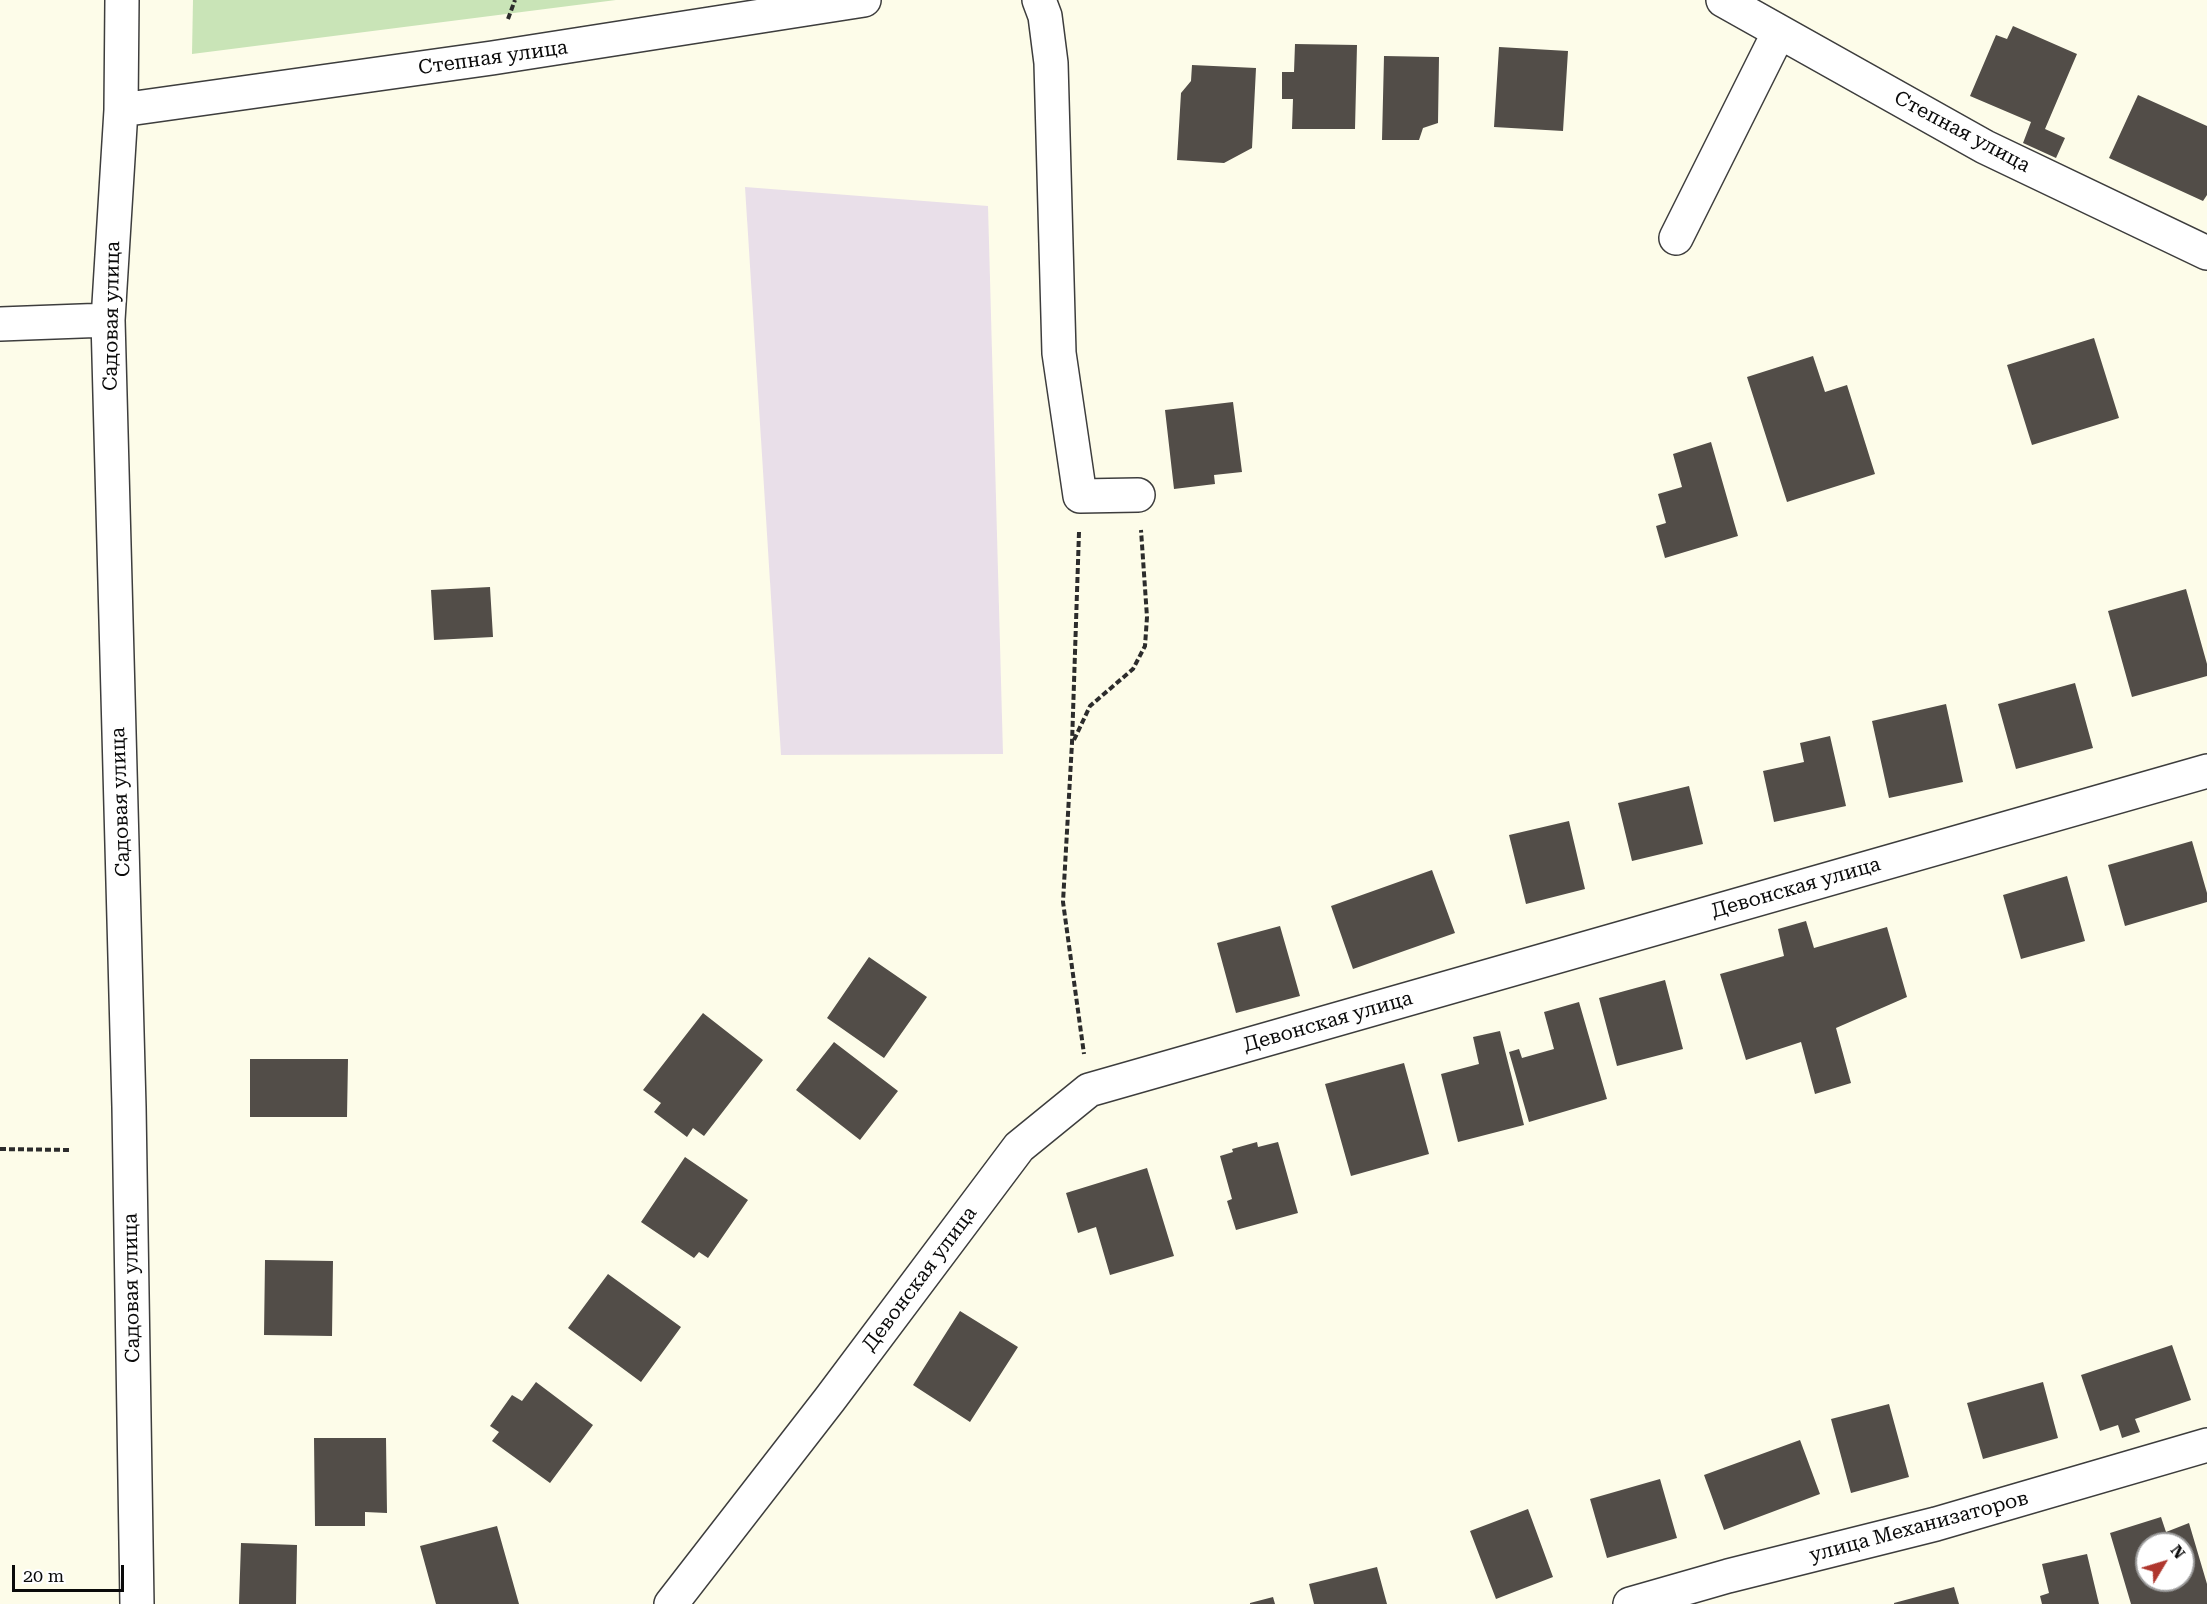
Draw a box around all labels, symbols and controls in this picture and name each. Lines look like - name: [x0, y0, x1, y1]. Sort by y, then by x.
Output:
- street label: Степная улица: [417, 36, 569, 80]
- street label: Степная улица: [1890, 86, 2034, 178]
- street label: Садовая улица: [99, 241, 125, 391]
- street label: Садовая улица: [106, 727, 136, 877]
- street label: Девонская улица: [1709, 852, 1883, 924]
- street label: Девонская улица: [1241, 986, 1415, 1058]
- street label: Девонская улица: [858, 1202, 982, 1356]
- street label: Садовая улица: [119, 1213, 145, 1363]
- street label: улица Механизаторов: [1807, 1486, 2031, 1568]
- north arrow: [2135, 1532, 2195, 1592]
- text: N: [2167, 1541, 2189, 1563]
- scale bar: [15, 1553, 128, 1591]
- text: 20 m: [23, 1565, 64, 1586]

